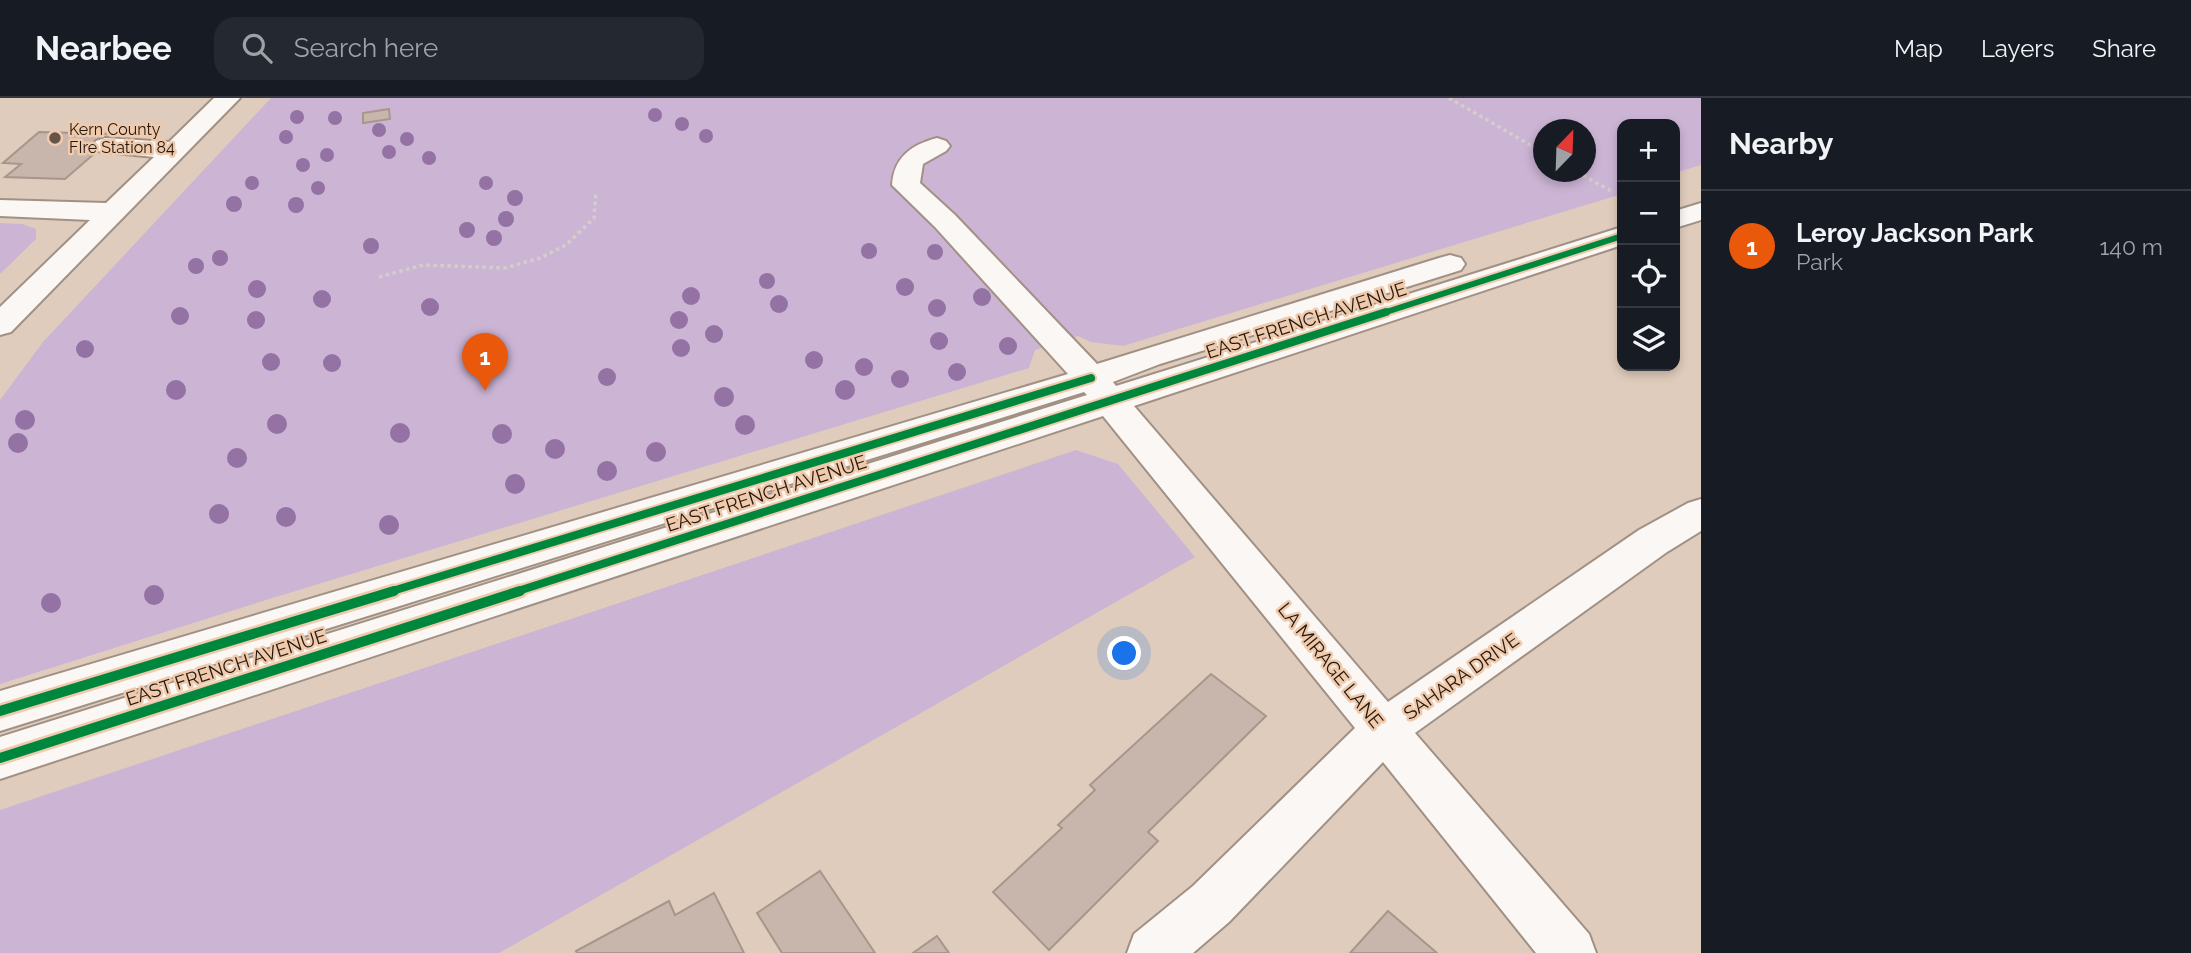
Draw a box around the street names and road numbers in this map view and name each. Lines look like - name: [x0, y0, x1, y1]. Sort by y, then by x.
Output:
- street label: EAST FRENCH AVENUE: [1203, 277, 1409, 363]
- street label: EAST FRENCH AVENUE: [663, 450, 869, 536]
- street label: LA MIRAGE LANE: [1274, 598, 1388, 732]
- street label: EAST FRENCH AVENUE: [123, 624, 329, 710]
- street label: SAHARA DRIVE: [1399, 628, 1523, 724]

